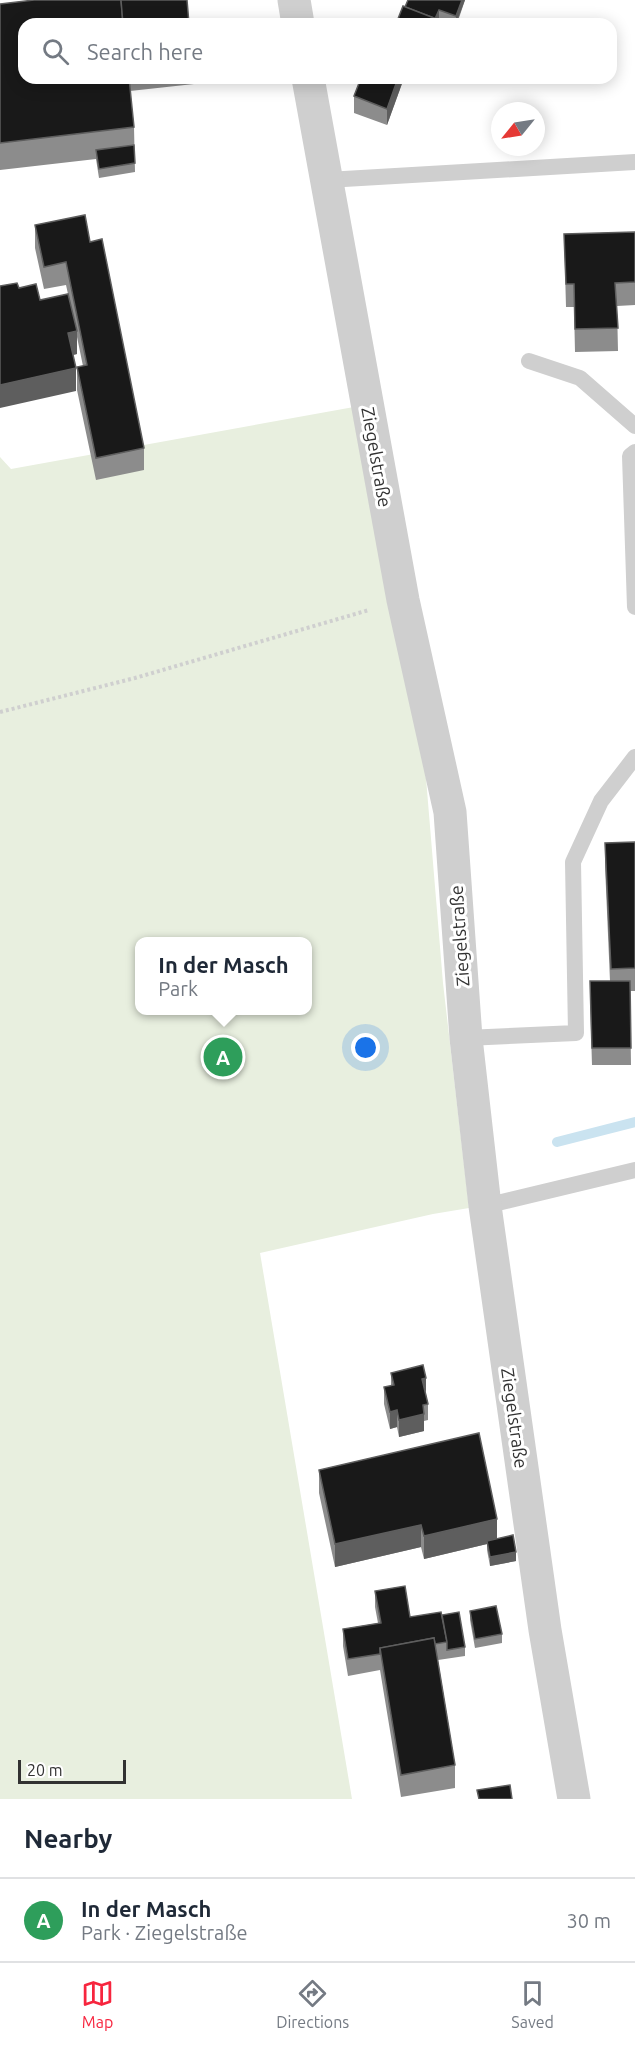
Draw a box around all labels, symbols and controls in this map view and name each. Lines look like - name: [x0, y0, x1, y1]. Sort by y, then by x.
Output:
- search box: [18, 18, 617, 84]
- icon: search: [39, 35, 72, 68]
- text: Search here: [87, 39, 203, 64]
- north arrow: [491, 102, 545, 156]
- street label: Ziegelstraße: [358, 405, 396, 509]
- street label: Ziegelstraße: [445, 885, 473, 987]
- popup: [135, 937, 312, 1015]
- text: In der Masch: [158, 952, 289, 977]
- text: Park: [158, 977, 198, 1000]
- your location: [351, 1033, 380, 1062]
- pin: A: [204, 1034, 242, 1080]
- street label: Ziegelstraße: [498, 1366, 532, 1470]
- scale bar: [18, 1757, 126, 1784]
- text: 20 m: [27, 1761, 63, 1779]
- text: Nearby: [24, 1824, 112, 1853]
- text: In der Masch: [81, 1896, 211, 1921]
- text: A: [36, 1909, 51, 1932]
- text: 30 m: [567, 1909, 611, 1932]
- text: Park · Ziegelstraße: [81, 1921, 248, 1944]
- tab: Map: [81, 1977, 114, 2031]
- tab: Directions: [276, 1977, 349, 2031]
- tab: Saved: [511, 1977, 554, 2031]

